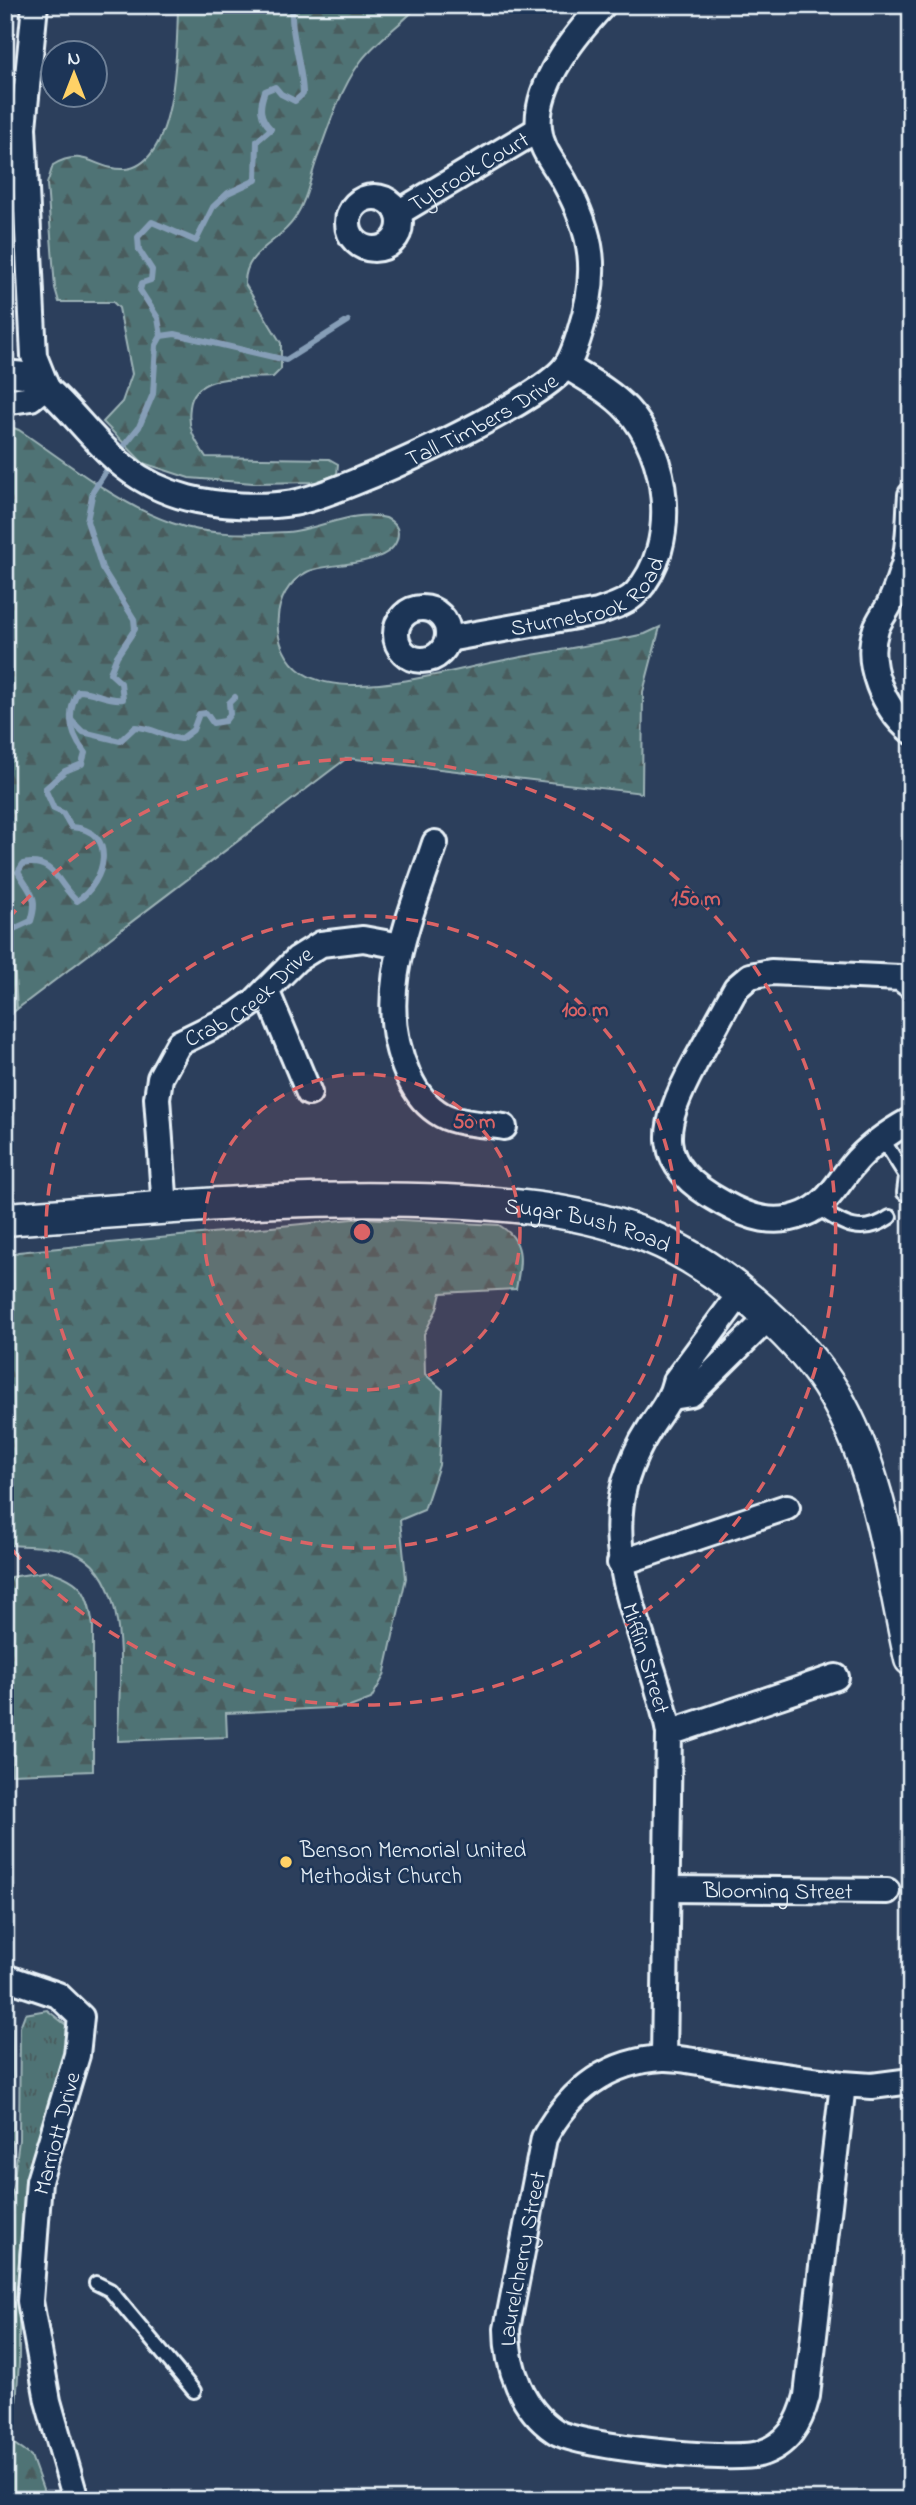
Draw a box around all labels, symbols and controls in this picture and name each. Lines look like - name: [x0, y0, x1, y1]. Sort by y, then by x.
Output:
- north arrow: [38, 38, 108, 108]
- text: N: [68, 46, 81, 73]
- street label: Tybrook Court: [403, 124, 536, 222]
- street label: Tall Timbers Drive: [401, 366, 567, 477]
- street label: Sturnebrook Road: [508, 552, 674, 646]
- text: 150 m: [671, 885, 721, 915]
- street label: Crab Creek Drive: [180, 939, 321, 1057]
- text: 100 m: [562, 996, 608, 1026]
- text: 50 m: [453, 1108, 495, 1138]
- street label: Sugar Bush Road: [503, 1191, 676, 1263]
- centre of rings: [350, 1220, 374, 1244]
- street label: Mifflin Street: [612, 1599, 677, 1719]
- place label: Benson Memorial United Methodist Church: [299, 1835, 526, 1894]
- marker: Benson Memorial United Methodist Church: [278, 1854, 294, 1870]
- street label: Blooming Street: [702, 1875, 853, 1910]
- street label: Marriott Drive: [26, 2068, 91, 2199]
- street label: Laurelcherry Street: [493, 2169, 556, 2347]

